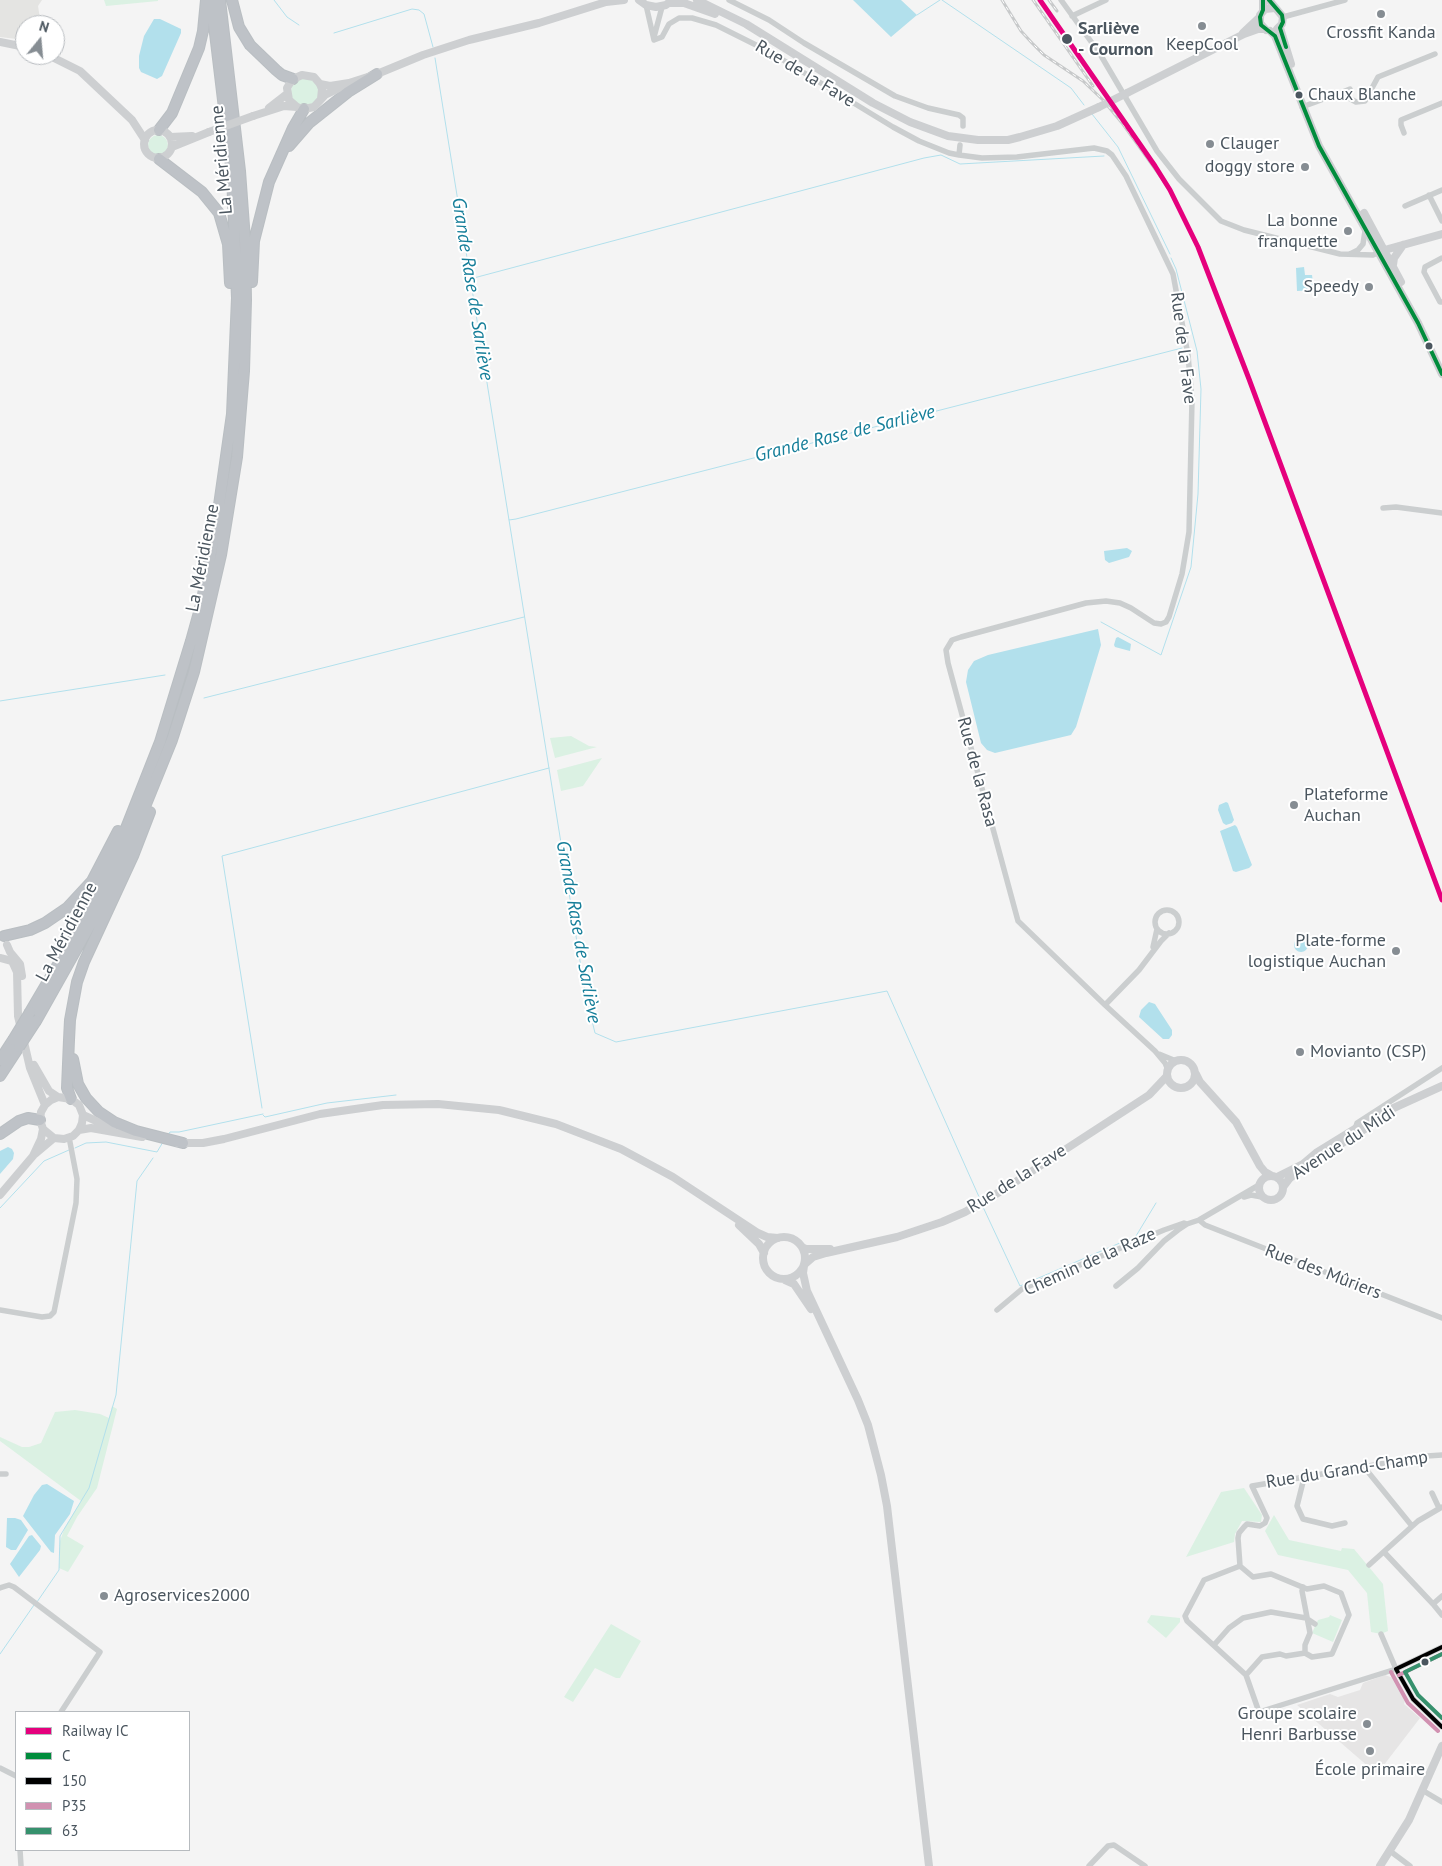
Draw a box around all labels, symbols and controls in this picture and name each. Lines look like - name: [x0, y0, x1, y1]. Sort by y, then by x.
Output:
- marker: Crossfit Kanda: [1375, 8, 1387, 20]
- north arrow: [15, 15, 65, 65]
- text: N: [37, 17, 51, 37]
- place label: Sarliève - Cournon: [1078, 18, 1153, 60]
- marker: KeepCool: [1196, 20, 1208, 32]
- place label: Crossfit Kanda: [1326, 22, 1436, 44]
- marker: Sarliève - Cournon: [1060, 32, 1074, 46]
- place label: KeepCool: [1166, 34, 1238, 56]
- street label: Rue de la Fave: [751, 36, 859, 112]
- place label: Chaux Blanche: [1308, 85, 1416, 105]
- marker: Chaux Blanche: [1294, 90, 1304, 100]
- street label: La Méridienne: [206, 105, 238, 215]
- place label: Clauger: [1220, 133, 1279, 155]
- marker: Clauger: [1204, 138, 1216, 150]
- place label: doggy store: [1205, 156, 1295, 178]
- marker: doggy store: [1299, 161, 1311, 173]
- water label: Grande Rase de Sarliève: [446, 196, 498, 382]
- place label: La bonne franquette: [1258, 210, 1338, 252]
- marker: La bonne franquette: [1342, 225, 1354, 237]
- place label: Speedy: [1304, 276, 1359, 298]
- marker: Speedy: [1363, 281, 1375, 293]
- street label: Rue de la Fave: [1165, 291, 1201, 405]
- unlabelled marker: [1424, 341, 1434, 351]
- water label: Grande Rase de Sarliève: [752, 401, 938, 467]
- street label: La Méridienne: [182, 502, 224, 614]
- street label: Rue de la Rasa: [952, 715, 1002, 829]
- place label: Plateforme Auchan: [1304, 784, 1388, 826]
- marker: Plateforme Auchan: [1288, 799, 1300, 811]
- water label: Grande Rase de Sarliève: [551, 839, 605, 1025]
- street label: La Méridienne: [32, 879, 102, 985]
- place label: Plate-forme logistique Auchan: [1248, 930, 1386, 972]
- marker: Plate-forme logistique Auchan: [1390, 945, 1402, 957]
- place label: Movianto (CSP): [1310, 1041, 1426, 1063]
- marker: Movianto (CSP): [1294, 1046, 1306, 1058]
- street label: Avenue du Midi: [1288, 1102, 1400, 1184]
- street label: Rue de la Fave: [964, 1140, 1070, 1218]
- street label: Chemin de la Raze: [1021, 1223, 1159, 1301]
- street label: Rue des Mûriers: [1262, 1240, 1384, 1304]
- street label: Rue du Grand-Champ: [1264, 1447, 1430, 1493]
- place label: Agroservices2000: [114, 1585, 250, 1607]
- marker: Agroservices2000: [98, 1590, 110, 1602]
- unlabelled marker: [1420, 1657, 1430, 1667]
- place label: Groupe scolaire Henri Barbusse: [1238, 1703, 1357, 1746]
- legend: [15, 1711, 190, 1851]
- marker: Groupe scolaire Henri Barbusse: [1361, 1718, 1373, 1730]
- text: Railway IC: [62, 1721, 128, 1740]
- marker: École primaire: [1364, 1745, 1376, 1757]
- text: C: [62, 1746, 71, 1765]
- place label: École primaire: [1315, 1759, 1425, 1781]
- text: 150: [62, 1771, 87, 1790]
- text: P35: [62, 1796, 87, 1815]
- text: 63: [62, 1821, 78, 1840]

